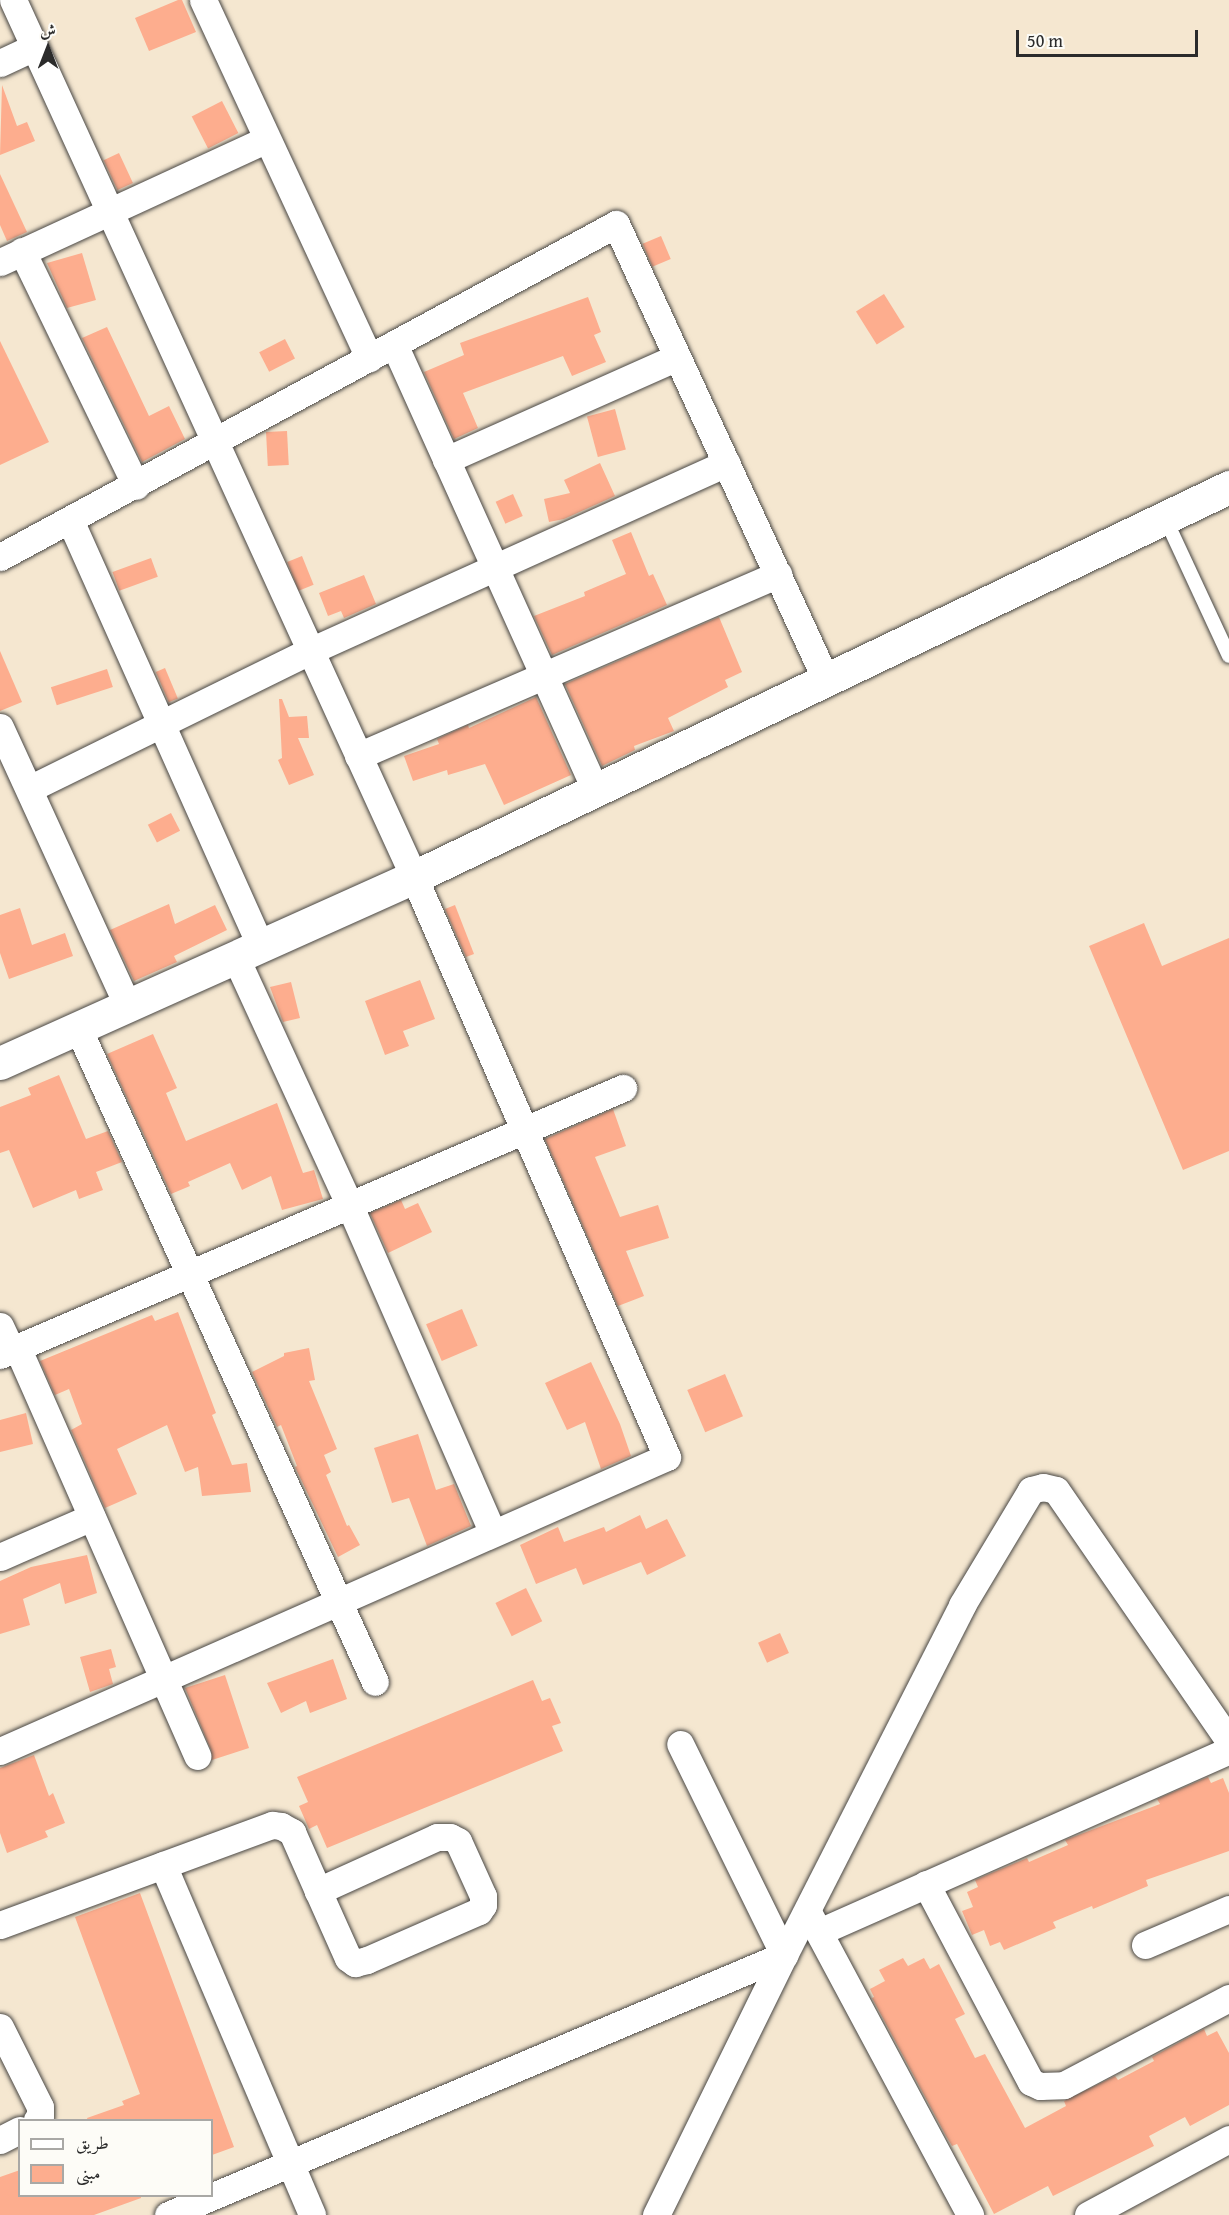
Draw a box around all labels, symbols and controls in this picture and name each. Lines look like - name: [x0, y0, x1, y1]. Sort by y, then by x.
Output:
- north arrow: [18, 18, 78, 78]
- text: ش: [40, 18, 56, 42]
- scale bar: [1019, 18, 1200, 56]
- text: 50 m: [1027, 27, 1063, 54]
- legend: [18, 2119, 213, 2197]
- text: طريق: [76, 2129, 109, 2156]
- text: مبنى: [76, 2159, 101, 2186]

